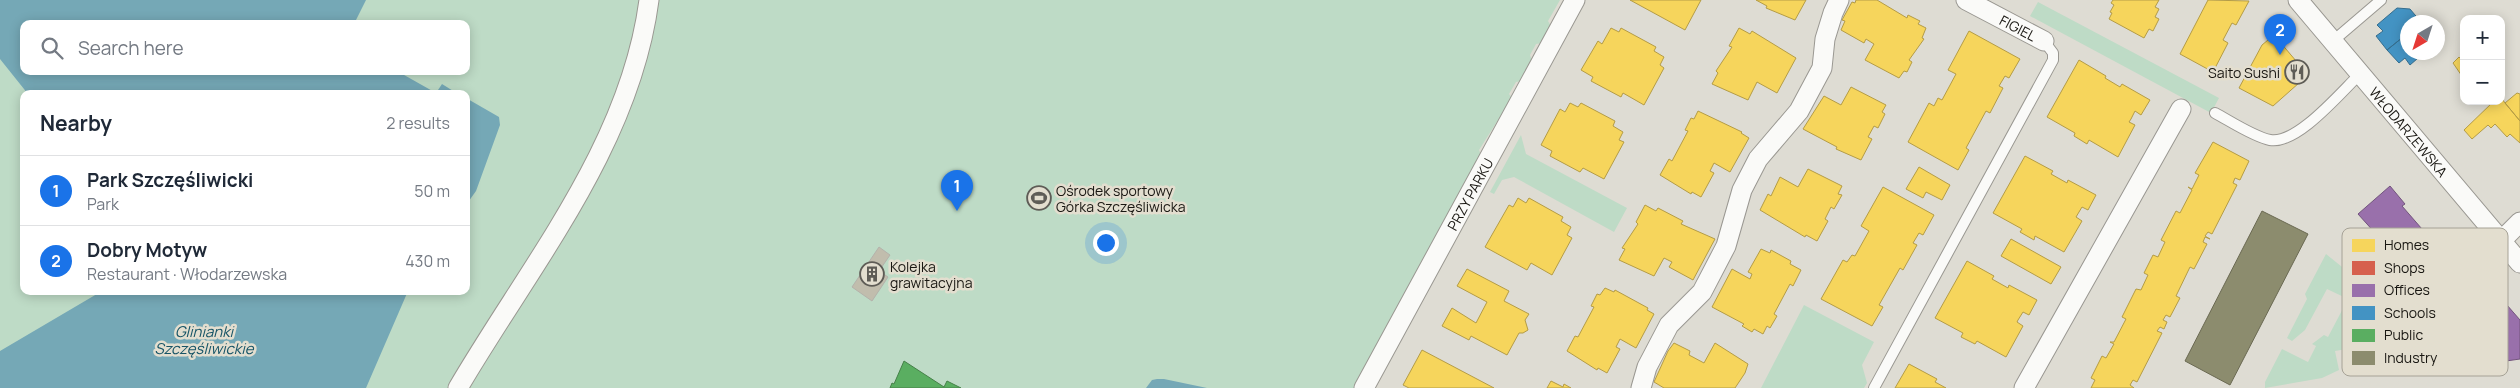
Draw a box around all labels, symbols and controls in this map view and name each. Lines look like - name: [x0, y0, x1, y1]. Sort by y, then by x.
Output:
- street label: FIGIEL: [1997, 10, 2040, 45]
- pin: 2: [2264, 14, 2296, 55]
- north arrow: [2400, 15, 2445, 60]
- map controls: [2460, 15, 2505, 105]
- button: +: [2460, 15, 2505, 60]
- search box: [20, 20, 470, 75]
- icon: search: [38, 34, 66, 62]
- text: Search here: [78, 35, 184, 61]
- restaurant icon: Saito Sushi: [2284, 59, 2310, 85]
- button: −: [2460, 60, 2505, 105]
- place label: Saito Sushi: [2208, 63, 2280, 82]
- street label: WŁODARZEWSKA: [2365, 82, 2453, 181]
- text: Nearby: [40, 109, 112, 137]
- text: 2 results: [386, 112, 450, 134]
- street label: PRZY PARKU: [1442, 154, 1497, 233]
- text: Park Szczęśliwicki: [87, 167, 253, 193]
- pin: 1: [941, 170, 973, 211]
- text: 1: [52, 180, 60, 202]
- text: 50 m: [414, 180, 450, 202]
- place label: Ośrodek sportowy Górka Szczęśliwicka: [1056, 181, 1186, 216]
- sports icon: Ośrodek sportowy Górka Szczęśliwicka: [1026, 185, 1052, 211]
- text: Park: [87, 193, 119, 215]
- legend: [2342, 228, 2508, 376]
- your location: [1093, 230, 1119, 256]
- text: Homes: [2384, 235, 2429, 254]
- text: Dobry Motyw: [87, 237, 207, 263]
- text: 2: [51, 250, 61, 272]
- text: 430 m: [405, 250, 450, 272]
- place label: Kolejka grawitacyjna: [890, 257, 972, 292]
- text: Shops: [2384, 258, 2425, 277]
- building icon: Kolejka grawitacyjna: [859, 261, 885, 287]
- text: Restaurant · Włodarzewska: [87, 263, 287, 285]
- text: Offices: [2384, 280, 2430, 299]
- text: Schools: [2384, 303, 2436, 322]
- water label: Glinianki Szczęśliwickie: [154, 321, 255, 359]
- text: Public: [2384, 325, 2424, 344]
- text: Industry: [2384, 348, 2438, 367]

